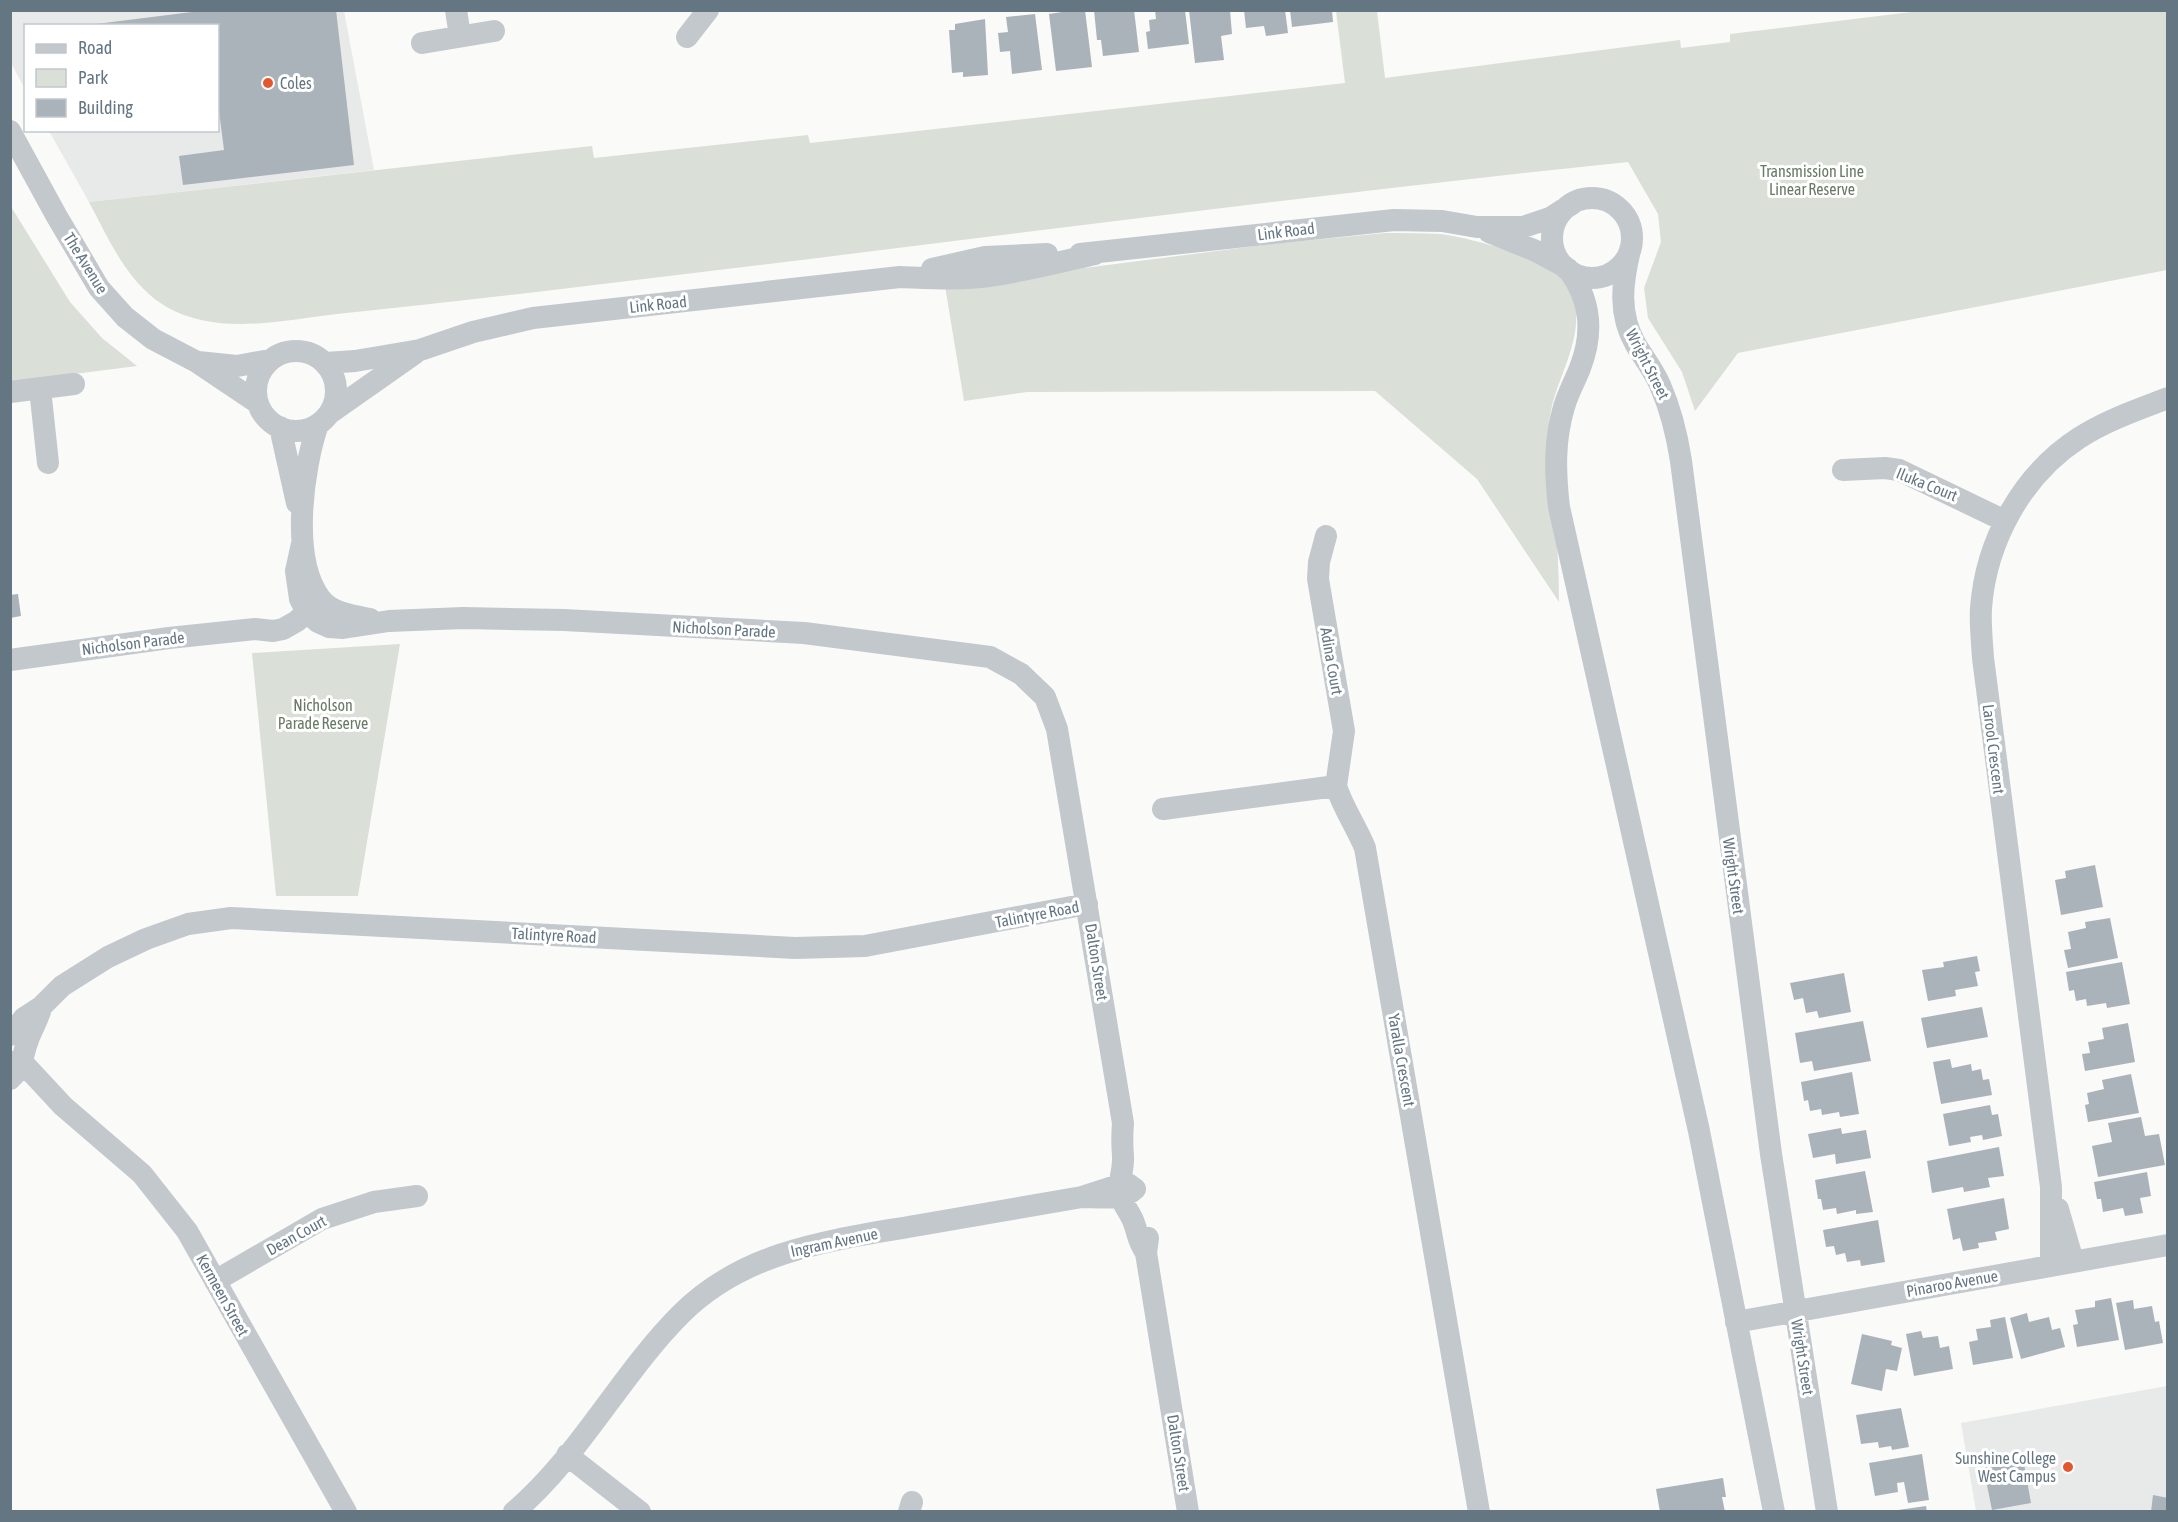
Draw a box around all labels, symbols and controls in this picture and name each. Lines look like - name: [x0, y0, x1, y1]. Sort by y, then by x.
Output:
- legend: [24, 24, 219, 132]
- text: Road: [78, 37, 112, 58]
- text: Park: [78, 67, 108, 88]
- place label: Coles: [280, 74, 312, 92]
- marker: Coles: [261, 76, 275, 90]
- text: Building: [78, 97, 133, 118]
- park label: Transmission Line Linear Reserve: [1760, 162, 1864, 198]
- street label: Link Road: [1256, 219, 1316, 243]
- street label: The Avenue: [60, 229, 112, 297]
- street label: Link Road: [629, 292, 687, 316]
- street label: Wright Street: [1622, 326, 1674, 403]
- street label: Iluka Court: [1894, 464, 1961, 505]
- street label: Nicholson Parade: [672, 617, 776, 641]
- street label: Adina Court: [1317, 626, 1347, 696]
- street label: Nicholson Parade: [81, 628, 185, 658]
- park label: Nicholson Parade Reserve: [278, 696, 368, 732]
- street label: Larool Crescent: [1980, 703, 2008, 795]
- street label: Wright Street: [1719, 837, 1748, 916]
- street label: Talintyre Road: [994, 897, 1081, 932]
- street label: Dalton Street: [1082, 922, 1112, 1002]
- street label: Talintyre Road: [511, 924, 597, 947]
- street label: Yaralla Crescent: [1385, 1012, 1419, 1108]
- street label: Dean Court: [263, 1211, 329, 1259]
- street label: Ingram Avenue: [789, 1224, 879, 1261]
- street label: Kermeen Street: [193, 1251, 253, 1339]
- street label: Pinaroo Avenue: [1905, 1266, 1999, 1300]
- street label: Wright Street: [1787, 1318, 1818, 1397]
- street label: Dalton Street: [1164, 1413, 1194, 1493]
- place label: Sunshine College West Campus: [1955, 1449, 2056, 1486]
- marker: Sunshine College West Campus: [2061, 1460, 2075, 1474]

